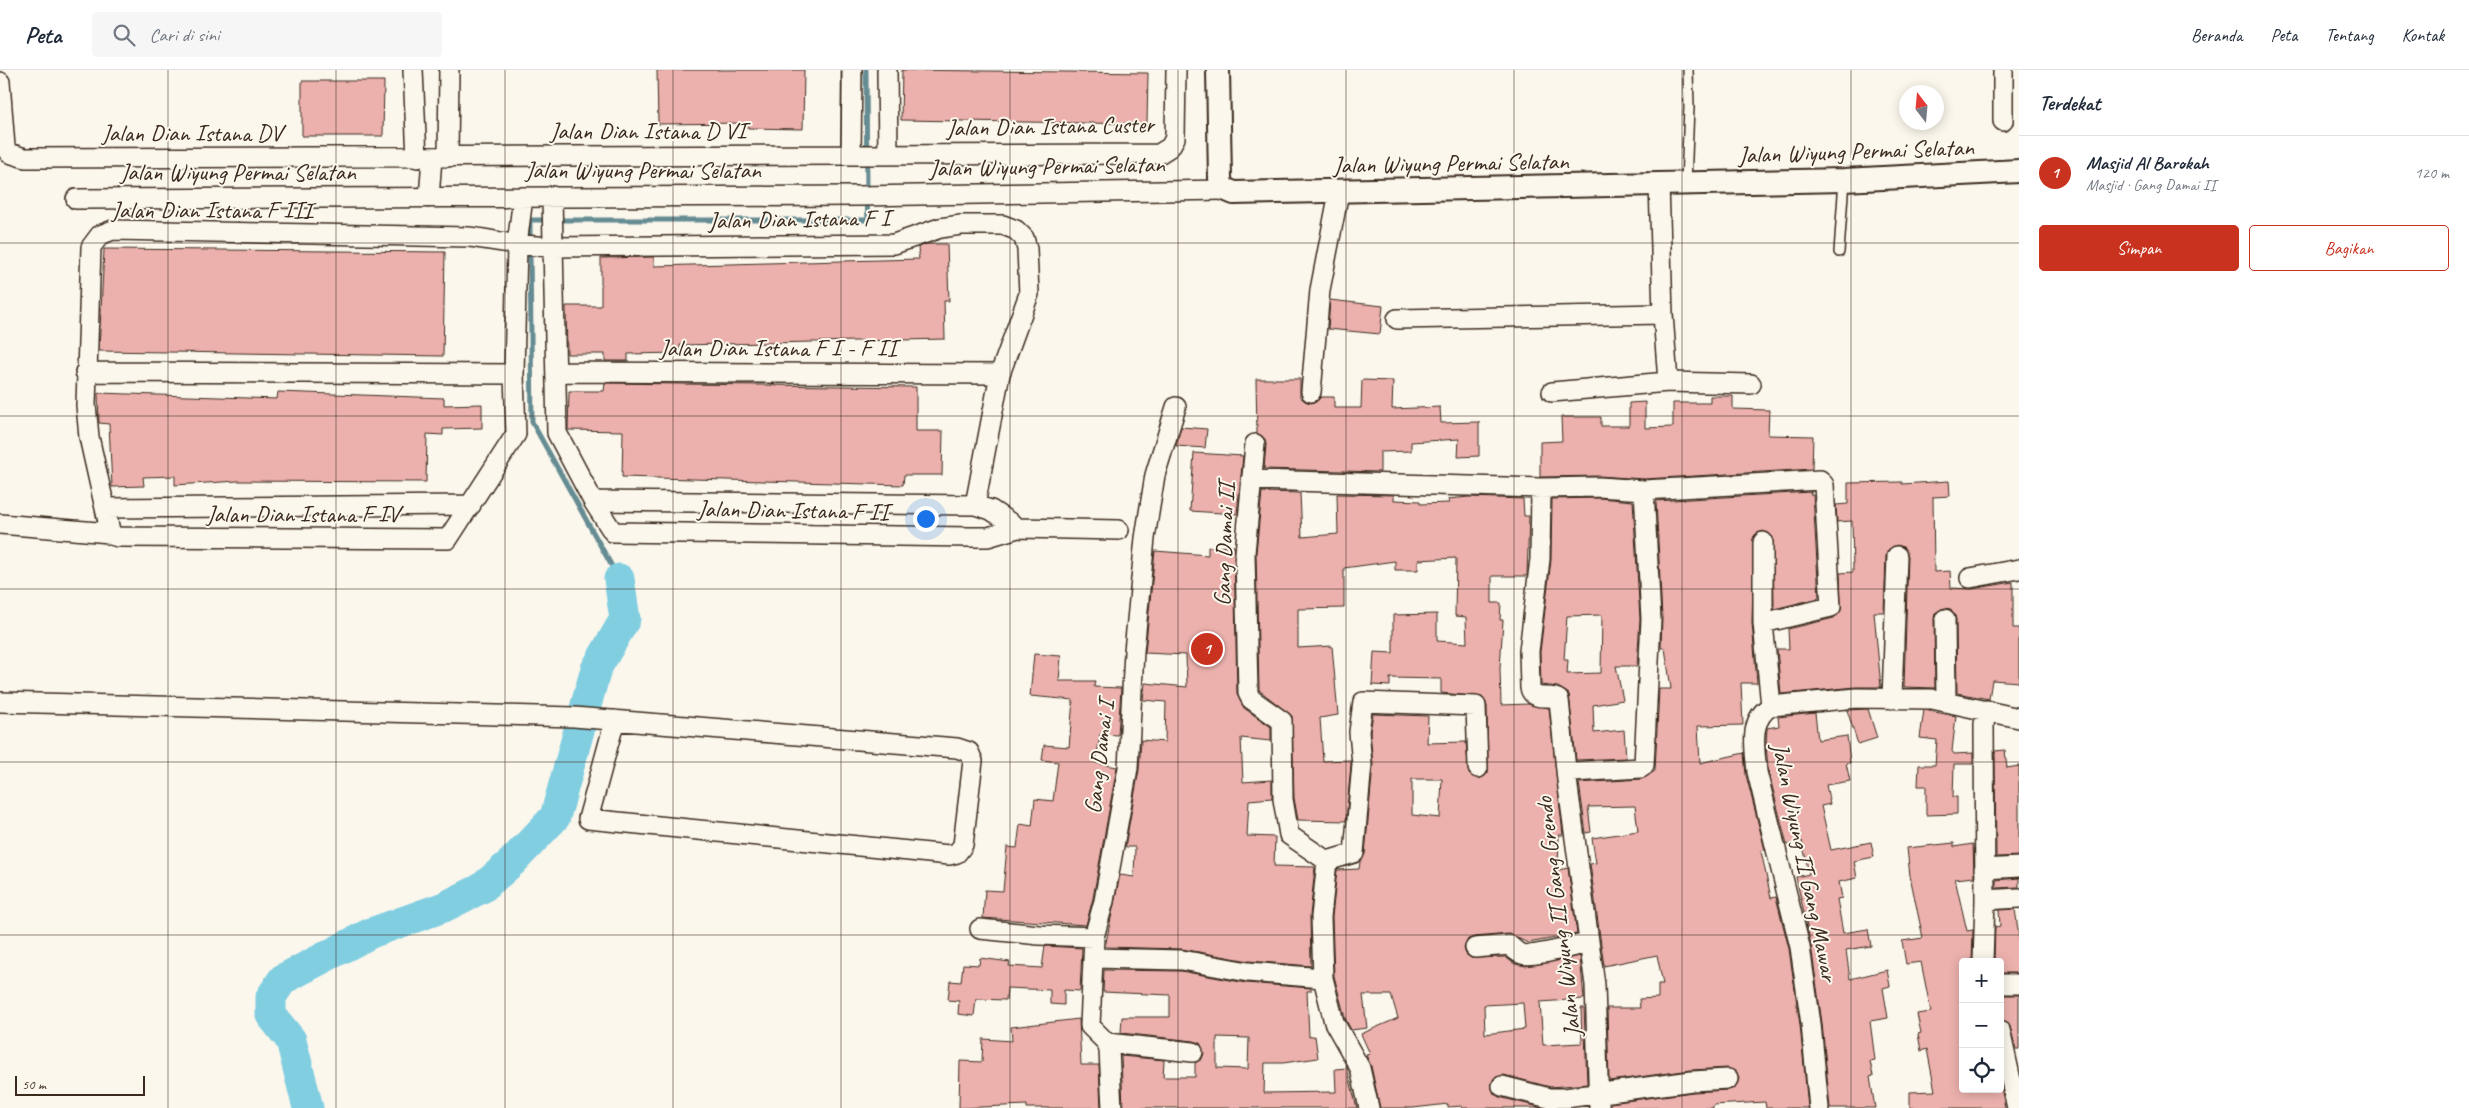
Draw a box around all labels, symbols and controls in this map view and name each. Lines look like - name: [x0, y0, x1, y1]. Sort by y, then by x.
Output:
- search box: [92, 12, 442, 57]
- text: Peta: [25, 20, 62, 50]
- icon: search: [110, 21, 138, 49]
- text: Cari di sini: [150, 23, 220, 47]
- text: Beranda: [2191, 24, 2242, 46]
- text: Peta: [2270, 24, 2297, 46]
- text: Tentang: [2325, 24, 2374, 46]
- text: Kontak: [2402, 24, 2444, 46]
- north arrow: [1899, 85, 1944, 130]
- text: Terdekat: [2039, 90, 2100, 116]
- street label: Jalan Dian Istana Custer: [945, 109, 1156, 143]
- street label: Jalan Dian Istana D VI: [549, 116, 751, 146]
- street label: Jalan Dian Istana DV: [101, 118, 288, 148]
- street label: Jalan Wiyung Permai Selatan: [1737, 132, 1975, 170]
- street label: Jalan Wiyung Permai Selatan: [1332, 146, 1570, 180]
- street label: Jalan Wiyung Permai Selatan: [928, 149, 1166, 183]
- text: Masjid Al Barokah: [2086, 151, 2209, 175]
- street label: Jalan Wiyung Permai Selatan: [524, 155, 762, 185]
- street label: Jalan Wiyung Permai Selatan: [119, 157, 357, 187]
- text: 1: [2051, 163, 2059, 183]
- text: 120 m: [2415, 163, 2449, 183]
- text: Masjid · Gang Damai II: [2086, 175, 2216, 195]
- street label: Jalan Dian Istana F III: [111, 195, 317, 225]
- street label: Jalan Dian Istana F I: [707, 202, 895, 236]
- button: Simpan: [2039, 225, 2239, 271]
- button: Bagikan: [2249, 225, 2449, 271]
- street label: Jalan Dian Istana F I - F II: [658, 333, 902, 363]
- street label: Gang Damai II: [1207, 476, 1241, 607]
- street label: Jalan Dian Istana F II: [696, 493, 894, 527]
- street label: Jalan Dian Istana F IV: [206, 499, 405, 529]
- your location: [913, 506, 939, 532]
- pin: 1: [1191, 630, 1223, 668]
- street label: Gang Damai I: [1077, 693, 1121, 815]
- street label: Jalan Wiyung II Gang Mawar: [1765, 739, 1845, 986]
- street label: Jalan Wiyung II Gang Grendo: [1528, 794, 1588, 1040]
- map controls: [1959, 958, 2004, 1093]
- button: +: [1959, 958, 2004, 1003]
- button: −: [1959, 1003, 2004, 1048]
- button: locate: [1959, 1048, 2004, 1093]
- scale bar: [15, 1073, 145, 1096]
- text: 50 m: [22, 1076, 46, 1093]

